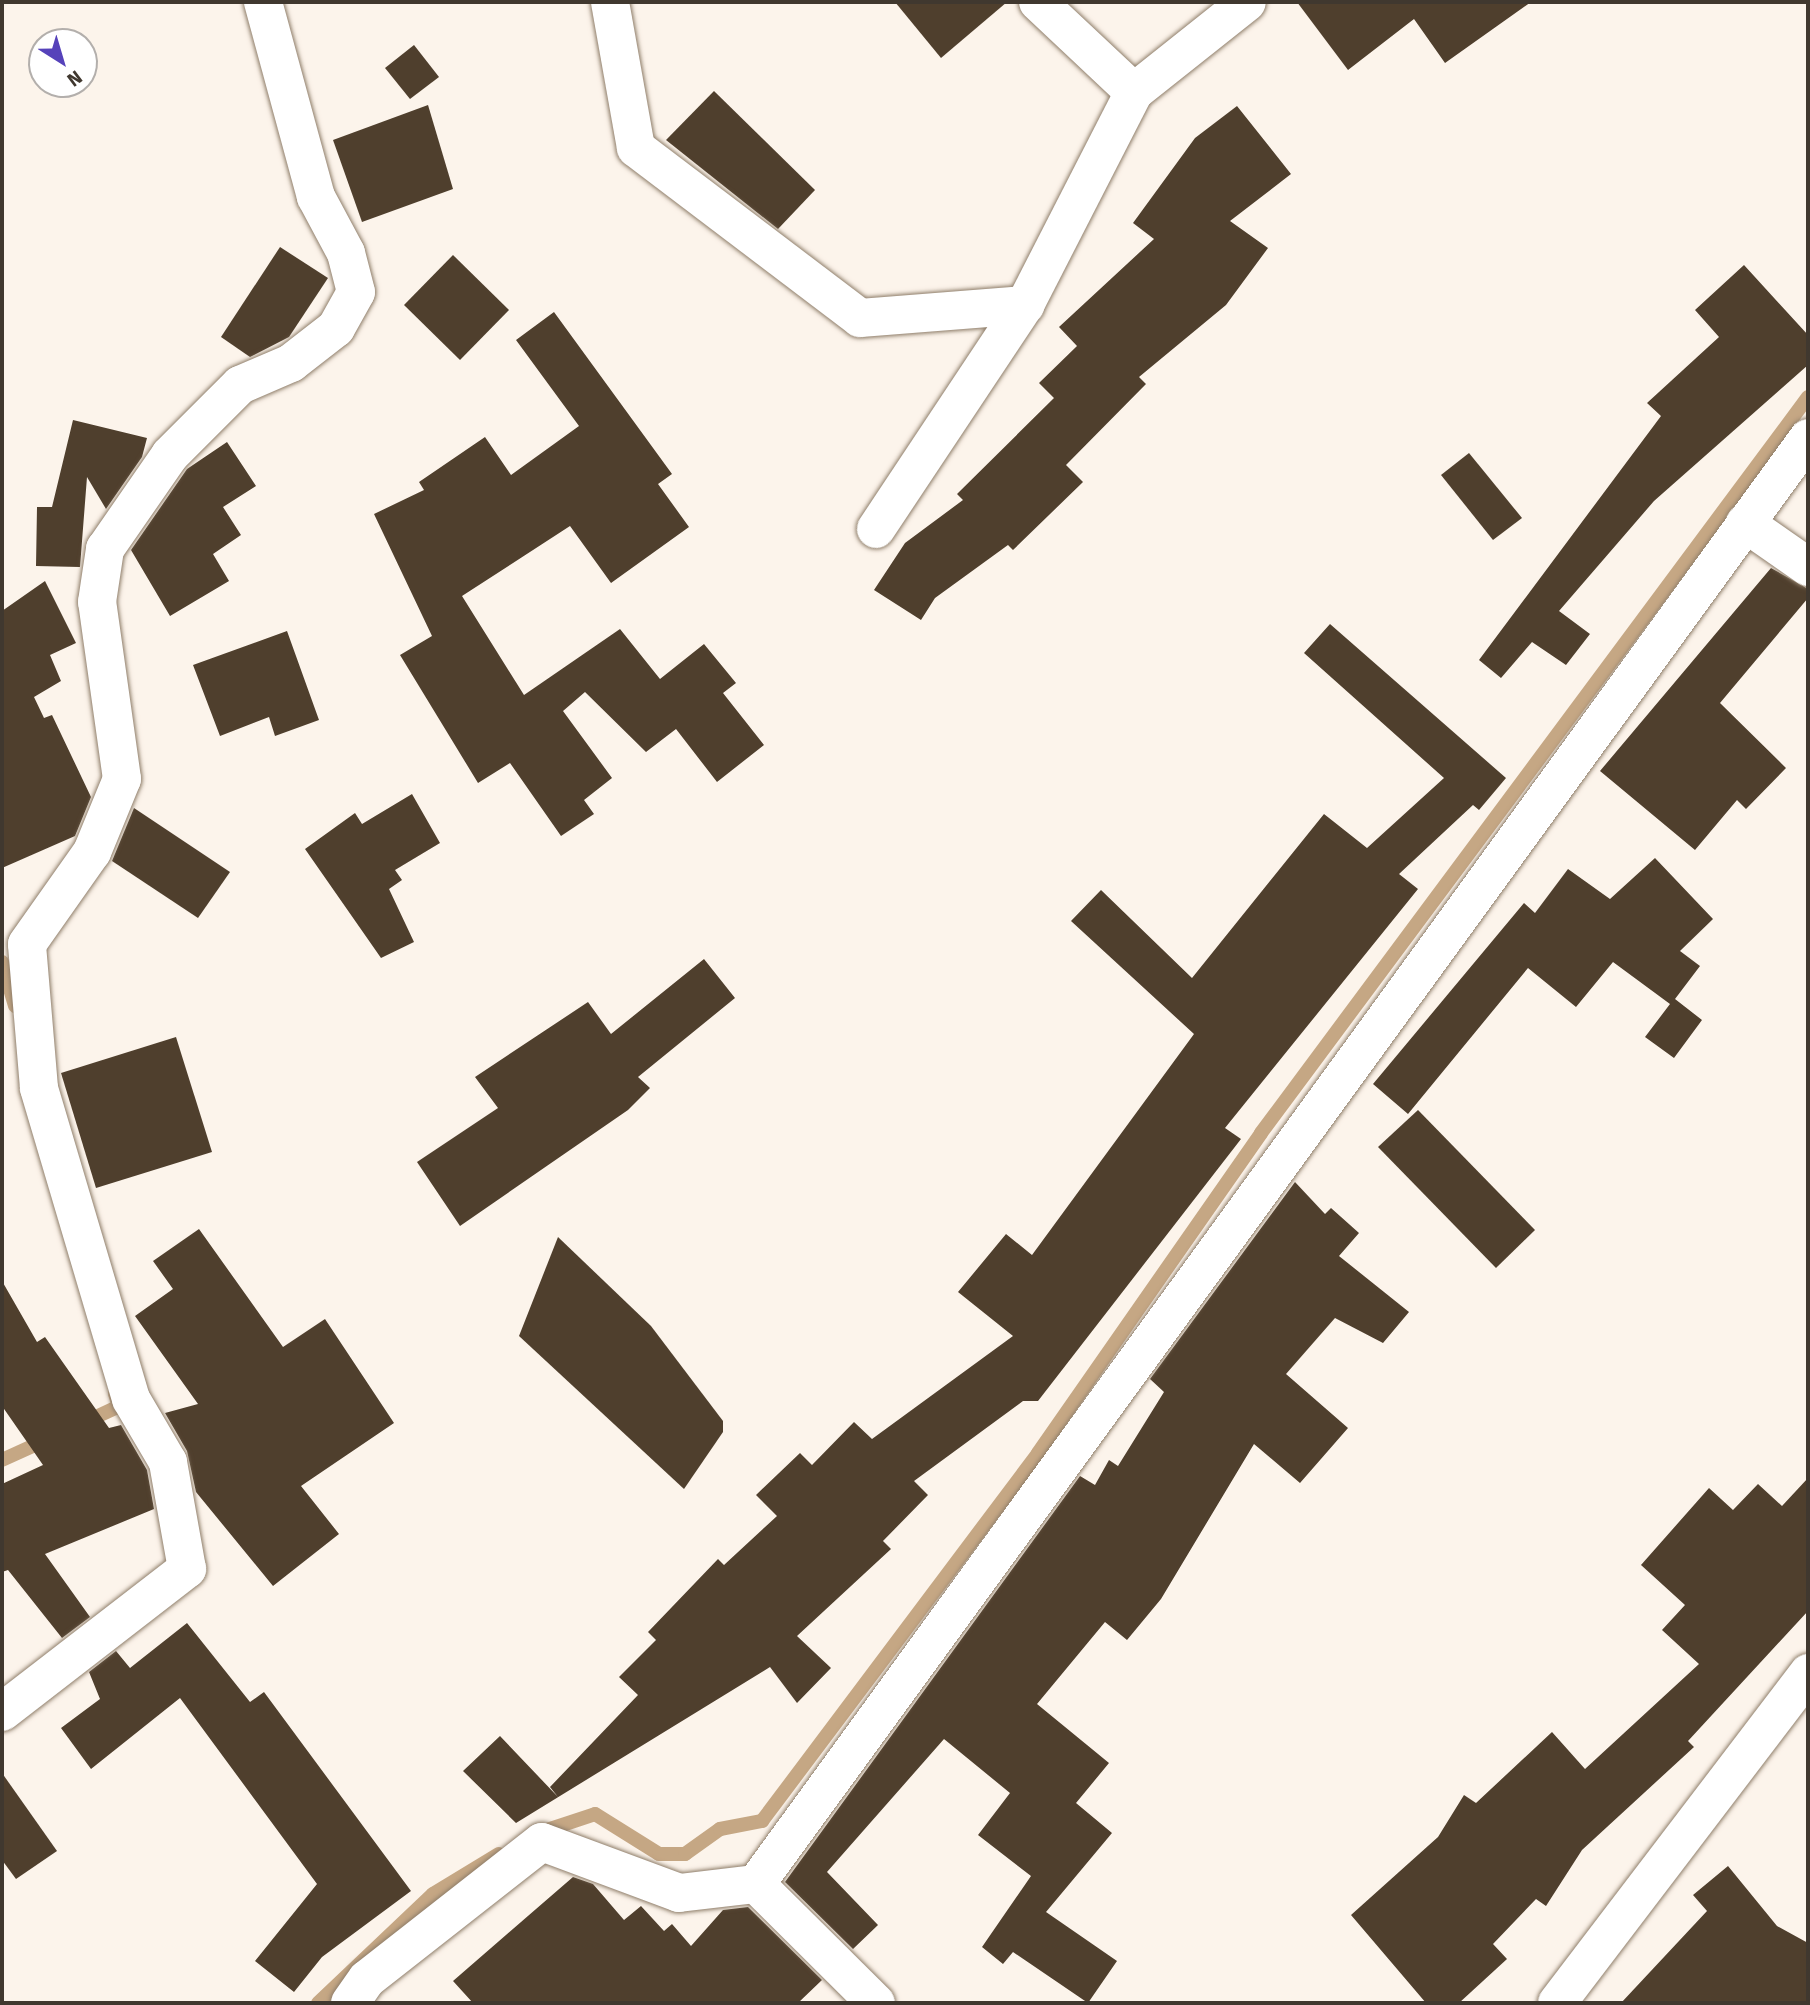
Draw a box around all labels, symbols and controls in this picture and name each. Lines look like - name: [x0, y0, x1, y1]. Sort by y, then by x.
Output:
- north arrow: [28, 28, 98, 98]
- text: N: [63, 66, 87, 92]

